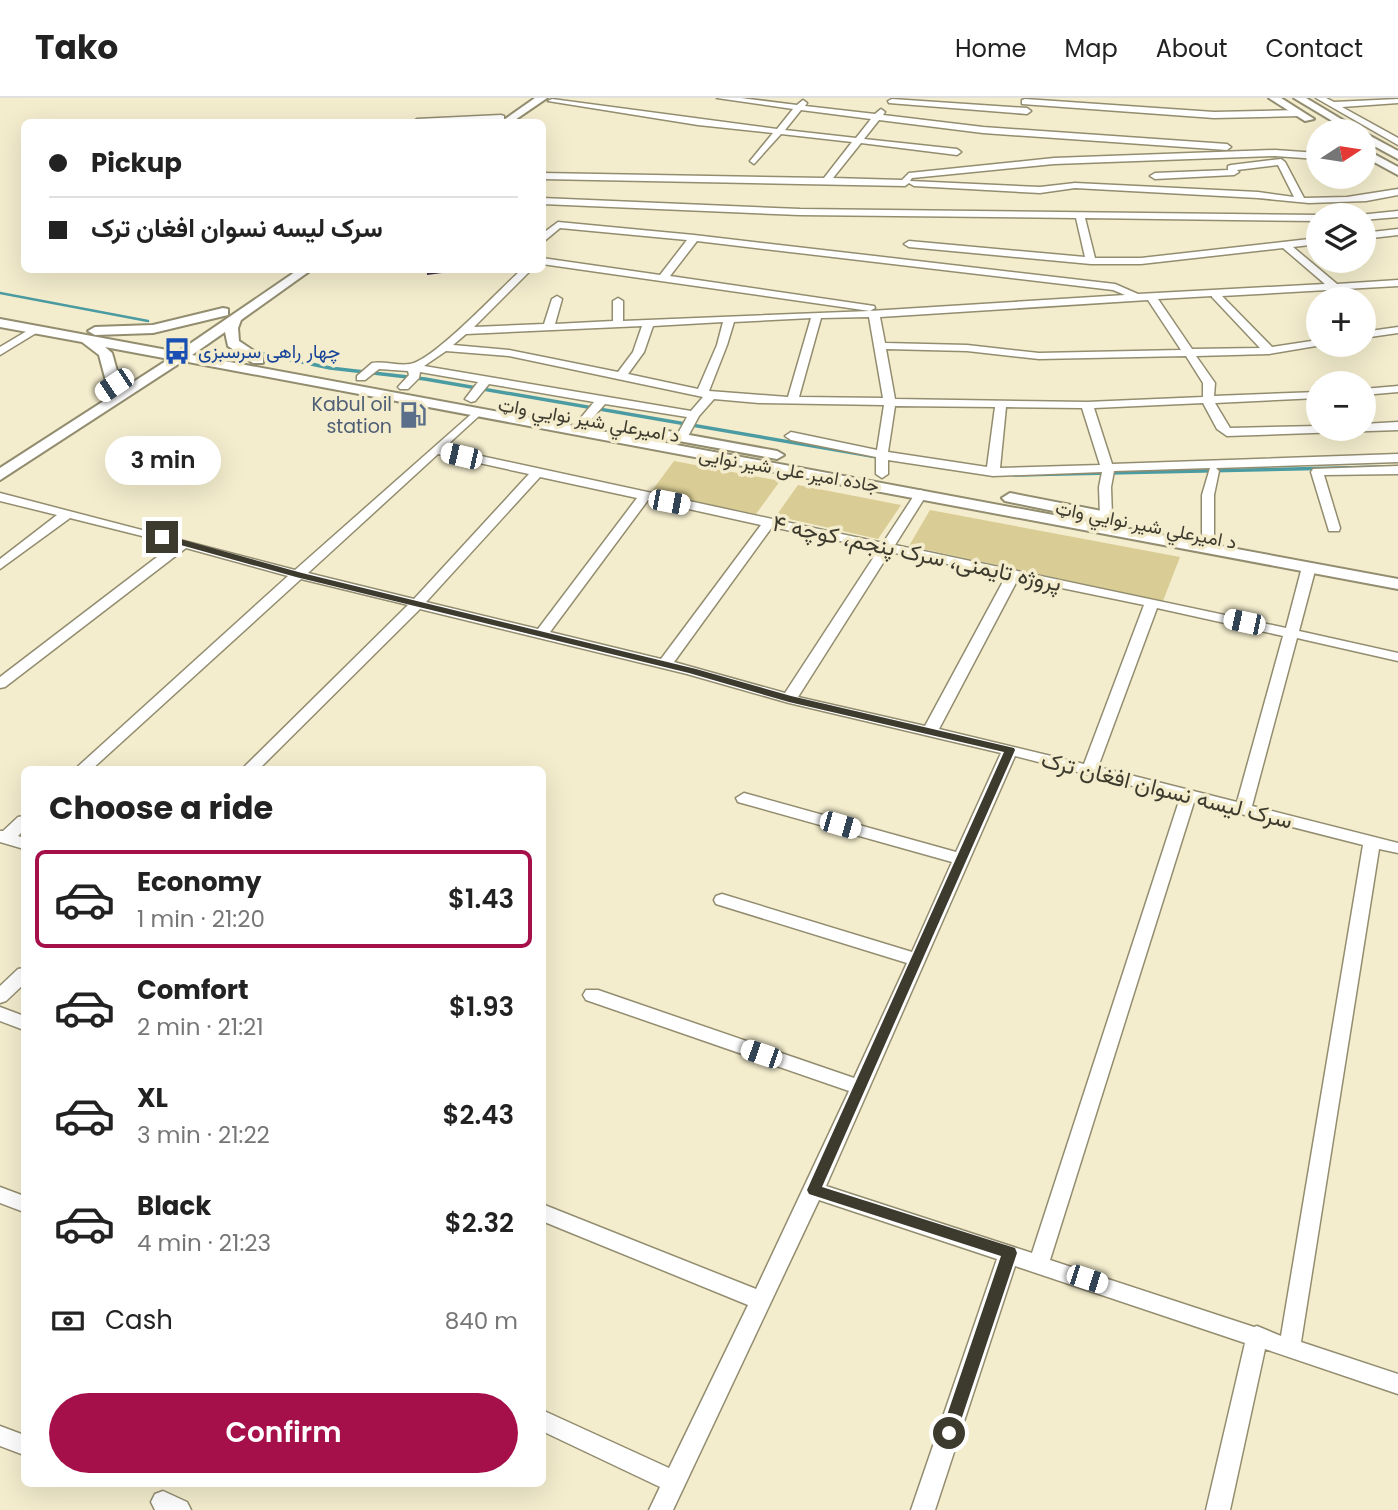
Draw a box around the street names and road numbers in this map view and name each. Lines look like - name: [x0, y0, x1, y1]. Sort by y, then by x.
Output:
- street label: د امیرعلي شیر نوايي واټ: [496, 391, 682, 451]
- street label: جاده امیر علی شیر نوایی: [697, 441, 881, 499]
- street label: د امیرعلي شیر نوايي واټ: [1053, 494, 1239, 558]
- street label: پروژه تایمنی، سرک پنجم، کوچه ۴: [770, 507, 1064, 599]
- street label: سرک لیسه نسوان افغان‌ ترک: [1038, 743, 1296, 837]

